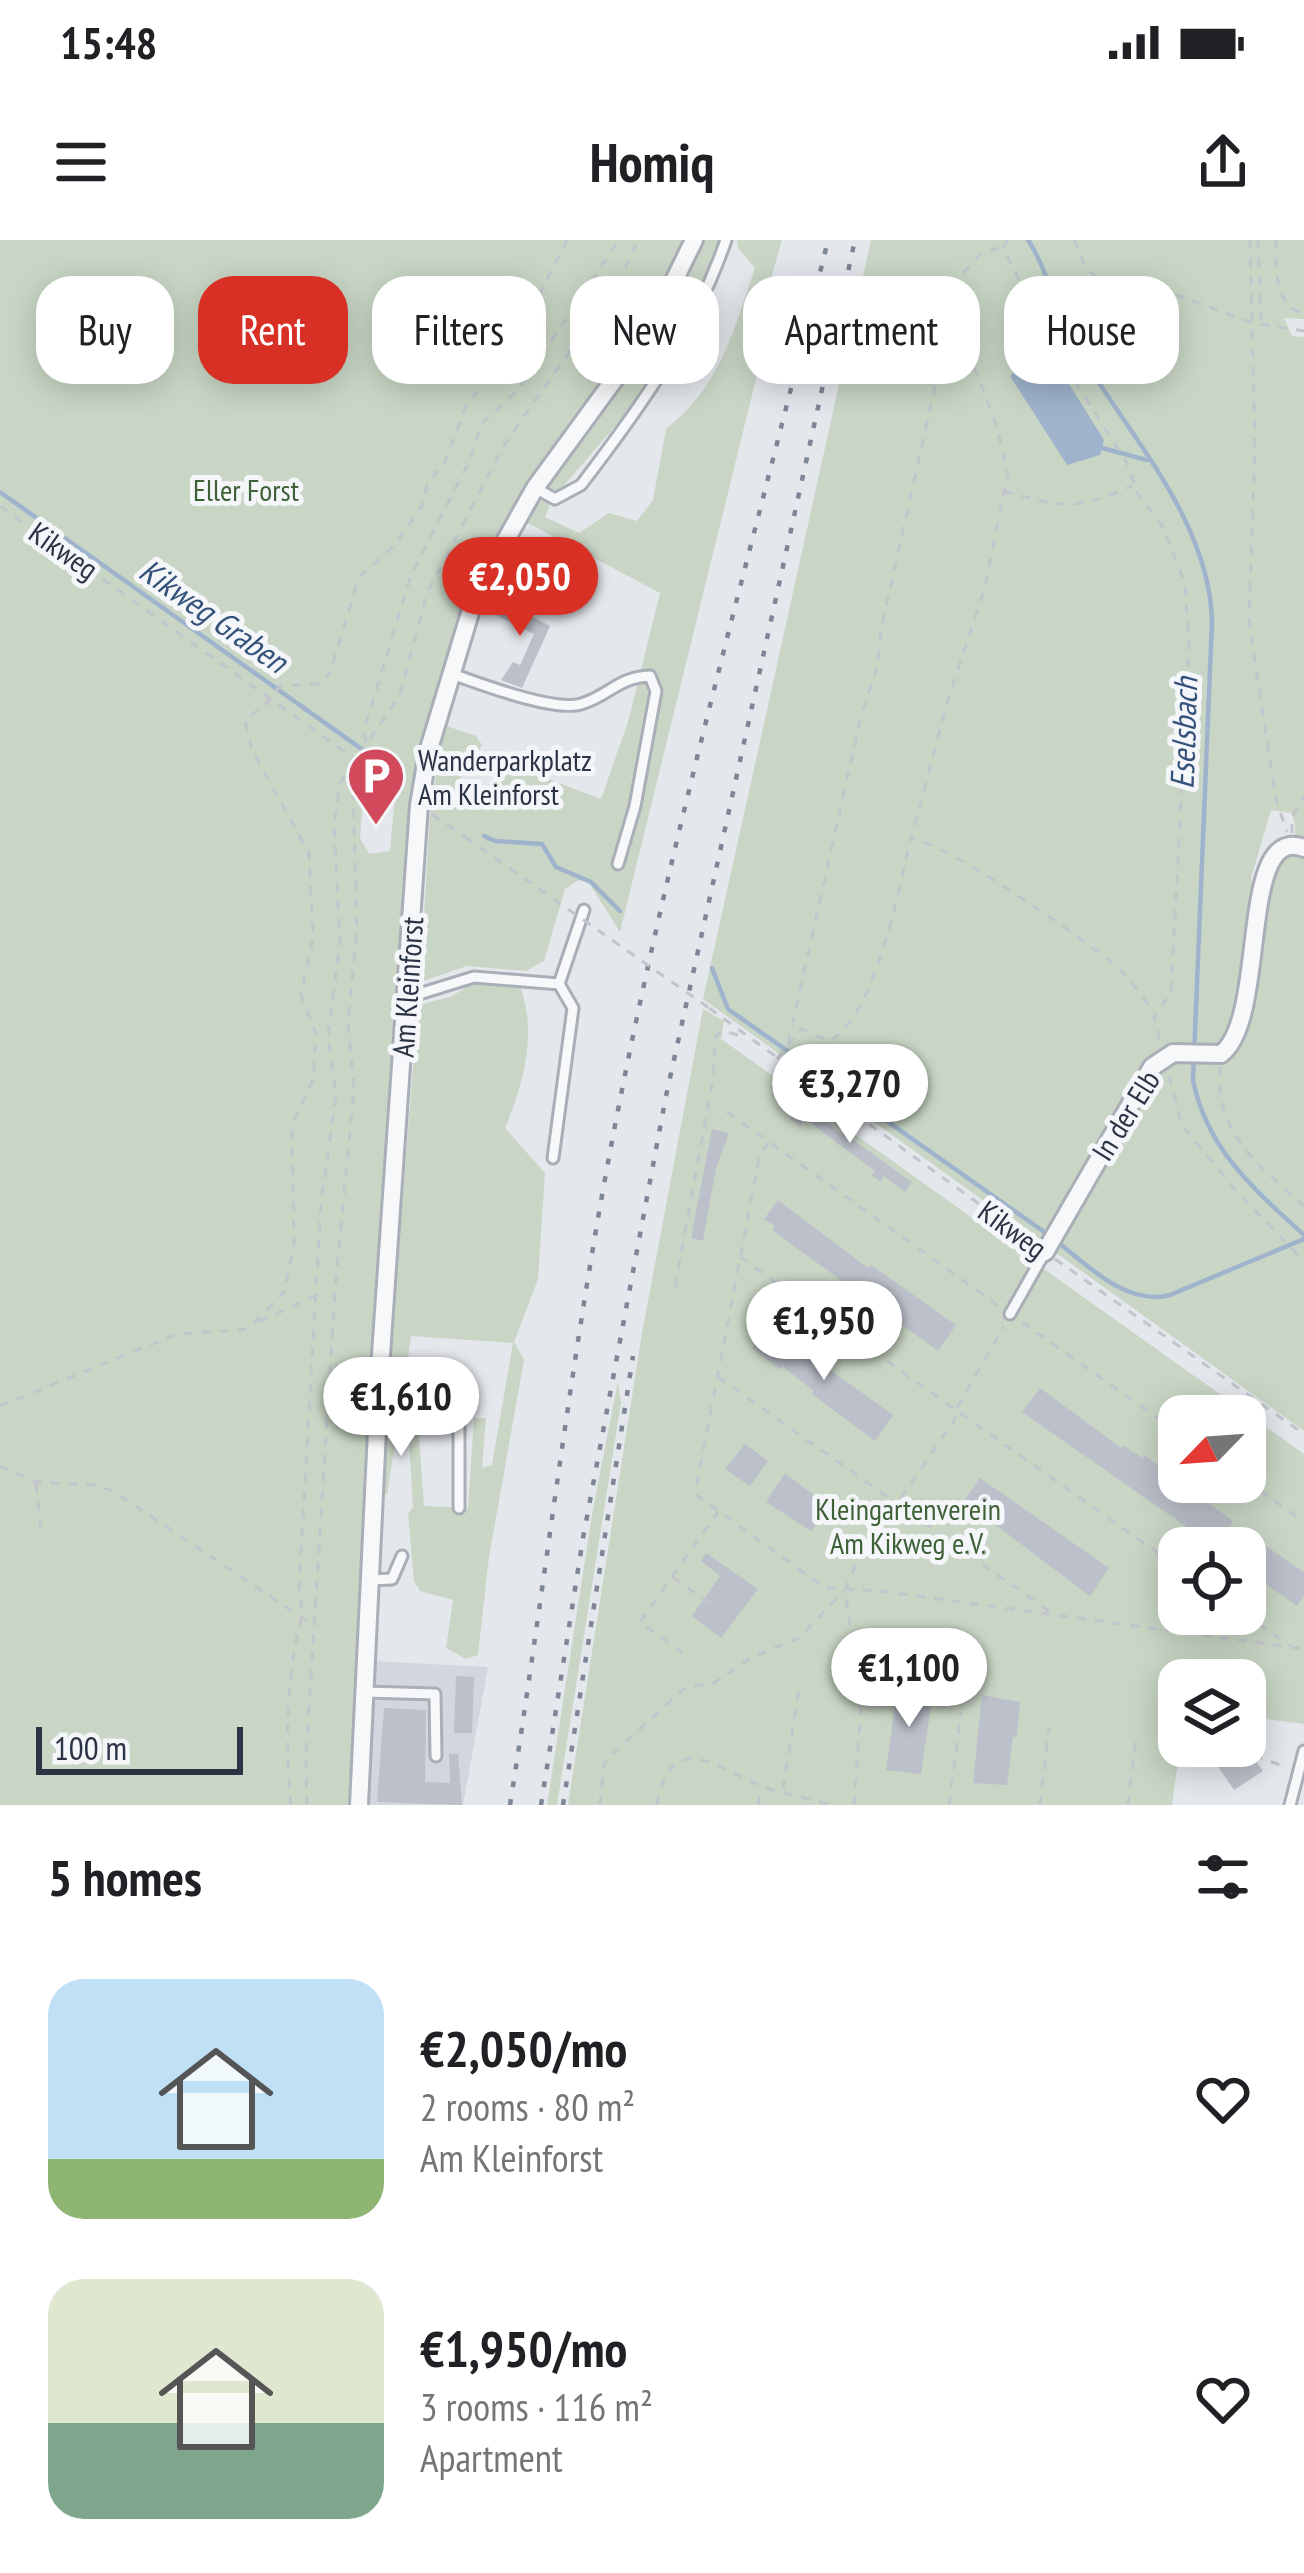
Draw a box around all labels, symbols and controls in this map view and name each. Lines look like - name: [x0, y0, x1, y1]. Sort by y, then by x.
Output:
- text: 15:48: [60, 13, 157, 71]
- text: Homiq: [590, 127, 714, 197]
- icon: menu: [48, 129, 114, 195]
- icon: share: [1190, 129, 1256, 195]
- chip: Buy: [36, 276, 174, 384]
- chip: Rent: [198, 276, 348, 384]
- chip: Filters: [372, 276, 546, 384]
- chip: New: [570, 276, 719, 384]
- chip: Apartment: [743, 276, 980, 384]
- chip: House: [1004, 276, 1179, 384]
- park label: Eller Forst: [193, 470, 300, 509]
- street label: Kikweg: [22, 512, 106, 588]
- pin: €2,050: [422, 537, 618, 639]
- water label: Kikweg Graben: [132, 548, 298, 682]
- text: €2,050: [469, 550, 571, 601]
- water label: Eselsbach: [1160, 675, 1206, 790]
- place label: Wanderparkplatz Am Kleinforst: [418, 740, 592, 813]
- parking icon: Wanderparkplatz Am Kleinforst: [345, 745, 407, 827]
- street label: Am Kleinforst: [383, 915, 431, 1059]
- pin: €3,270: [752, 1044, 948, 1146]
- text: €3,270: [799, 1057, 901, 1108]
- street label: In der Elb: [1082, 1063, 1168, 1167]
- street label: Kikweg: [971, 1191, 1055, 1267]
- pin: €1,950: [726, 1281, 922, 1383]
- text: €1,950: [773, 1294, 875, 1345]
- pin: €1,610: [303, 1357, 499, 1459]
- text: €1,610: [350, 1370, 452, 1421]
- north arrow: [1158, 1395, 1266, 1503]
- map controls: [1158, 1395, 1266, 1767]
- park label: Kleingartenverein Am Kikweg e.V.: [815, 1489, 1001, 1562]
- button: locate: [1158, 1527, 1266, 1635]
- pin: €1,100: [811, 1628, 1007, 1730]
- text: €1,100: [858, 1641, 960, 1692]
- button: layers: [1158, 1659, 1266, 1767]
- scale bar: [36, 1721, 243, 1774]
- text: 100 m: [54, 1726, 127, 1769]
- text: 5 homes: [48, 1844, 202, 1910]
- icon: filters: [1190, 1844, 1256, 1910]
- text: €2,050/mo: [420, 2015, 627, 2081]
- icon: home: [144, 2027, 288, 2171]
- icon: heart: [1190, 2066, 1256, 2132]
- text: 2 rooms · 80 m²: [420, 2081, 635, 2132]
- text: Am Kleinforst: [420, 2132, 603, 2183]
- text: €1,950/mo: [420, 2315, 627, 2381]
- icon: home: [144, 2327, 288, 2471]
- icon: heart: [1190, 2366, 1256, 2432]
- text: 3 rooms · 116 m²: [420, 2381, 653, 2432]
- text: Apartment: [420, 2432, 563, 2483]

